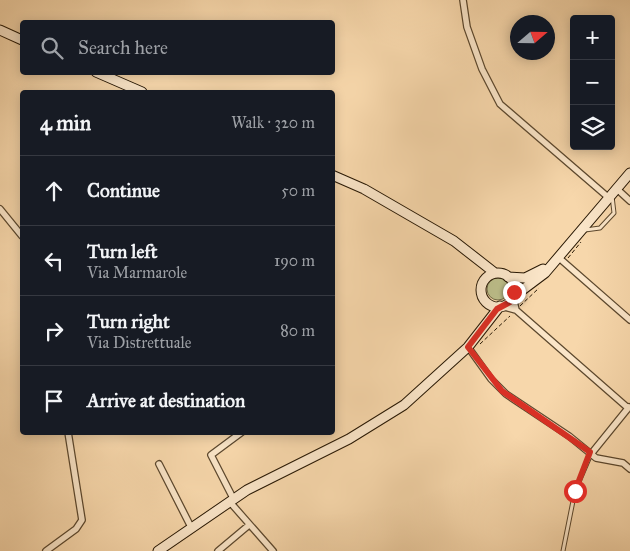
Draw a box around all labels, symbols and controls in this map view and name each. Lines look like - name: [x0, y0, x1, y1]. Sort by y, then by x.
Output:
- north arrow: [510, 15, 555, 60]
- map controls: [570, 15, 615, 150]
- button: +: [570, 15, 615, 60]
- search box: [20, 20, 335, 75]
- icon: search: [38, 34, 66, 62]
- text: Search here: [78, 36, 168, 59]
- button: −: [570, 60, 615, 105]
- button: layers: [570, 105, 615, 150]
- text: 4 min: [40, 110, 91, 136]
- text: Walk · 320 m: [231, 113, 315, 132]
- icon: ahead: [40, 177, 68, 205]
- text: Continue: [87, 179, 160, 202]
- text: 50 m: [281, 181, 315, 200]
- text: Turn left: [87, 240, 157, 263]
- icon: left: [40, 247, 68, 275]
- text: 190 m: [274, 251, 315, 270]
- text: Via Marmarole: [87, 263, 187, 282]
- route end: [503, 281, 526, 304]
- text: Turn right: [87, 310, 170, 333]
- icon: right: [40, 317, 68, 345]
- text: 80 m: [280, 321, 315, 340]
- text: Via Distrettuale: [87, 333, 191, 352]
- icon: arrive: [40, 387, 68, 415]
- text: Arrive at destination: [87, 389, 245, 412]
- route start: [564, 480, 587, 503]

